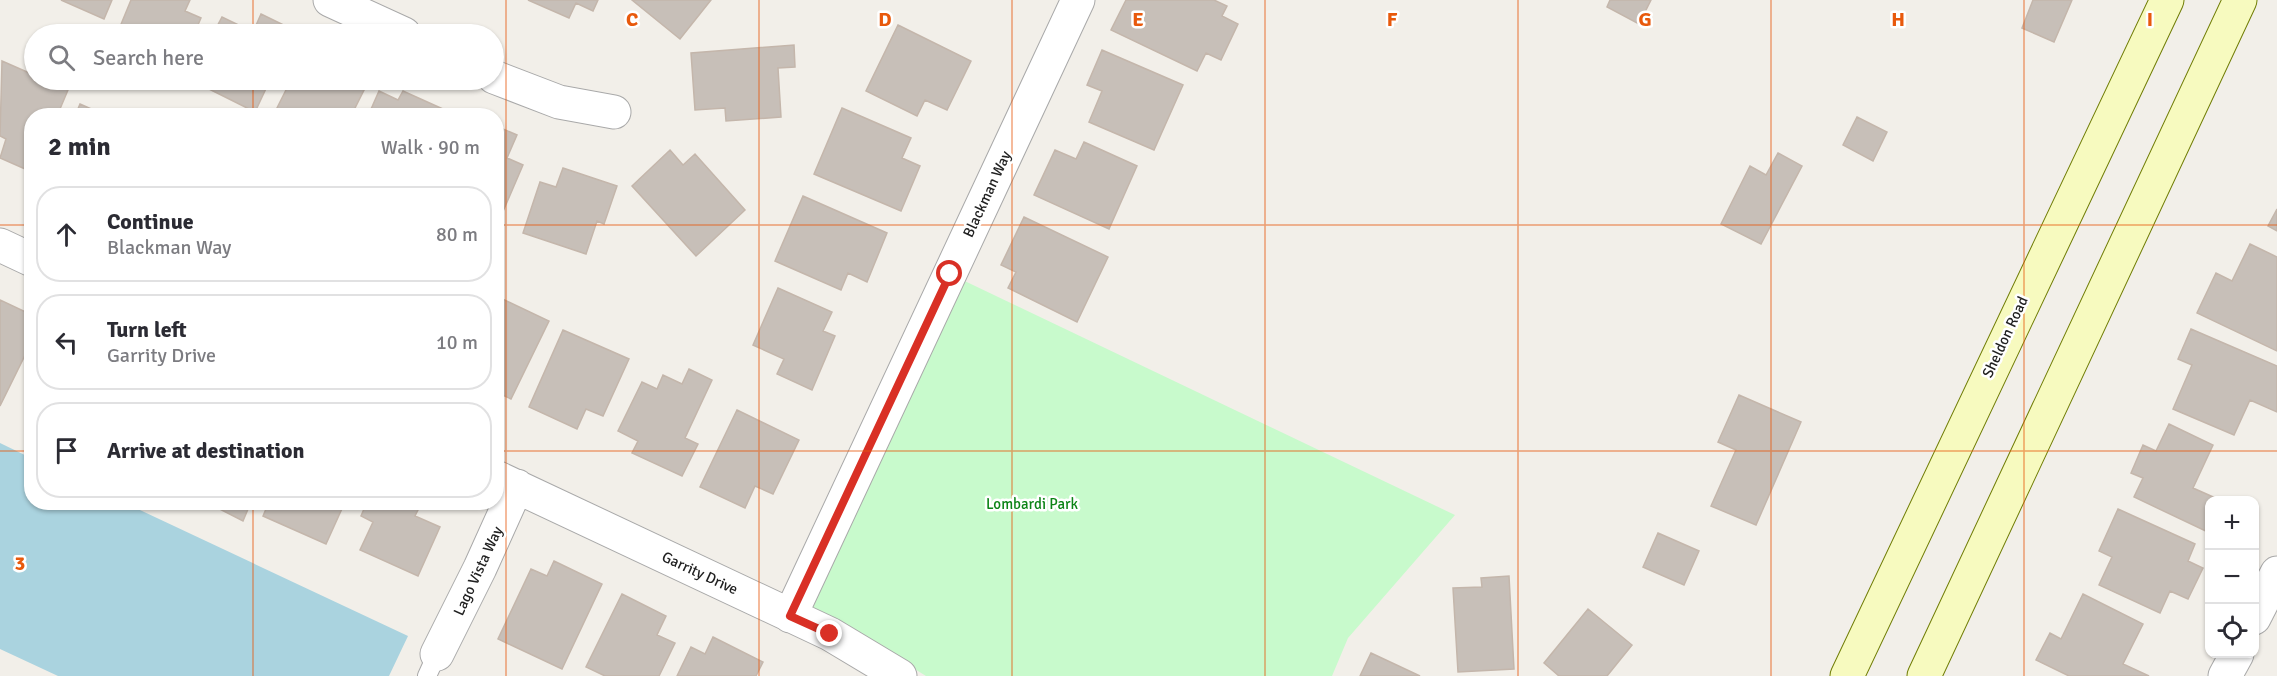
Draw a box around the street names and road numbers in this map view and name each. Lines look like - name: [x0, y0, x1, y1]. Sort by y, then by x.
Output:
- street label: Blackman Way: [959, 148, 1015, 240]
- street label: Sheldon Road: [1978, 293, 2032, 381]
- street label: Lago Vista Way: [449, 524, 507, 618]
- street label: Garrity Drive: [659, 548, 741, 598]

